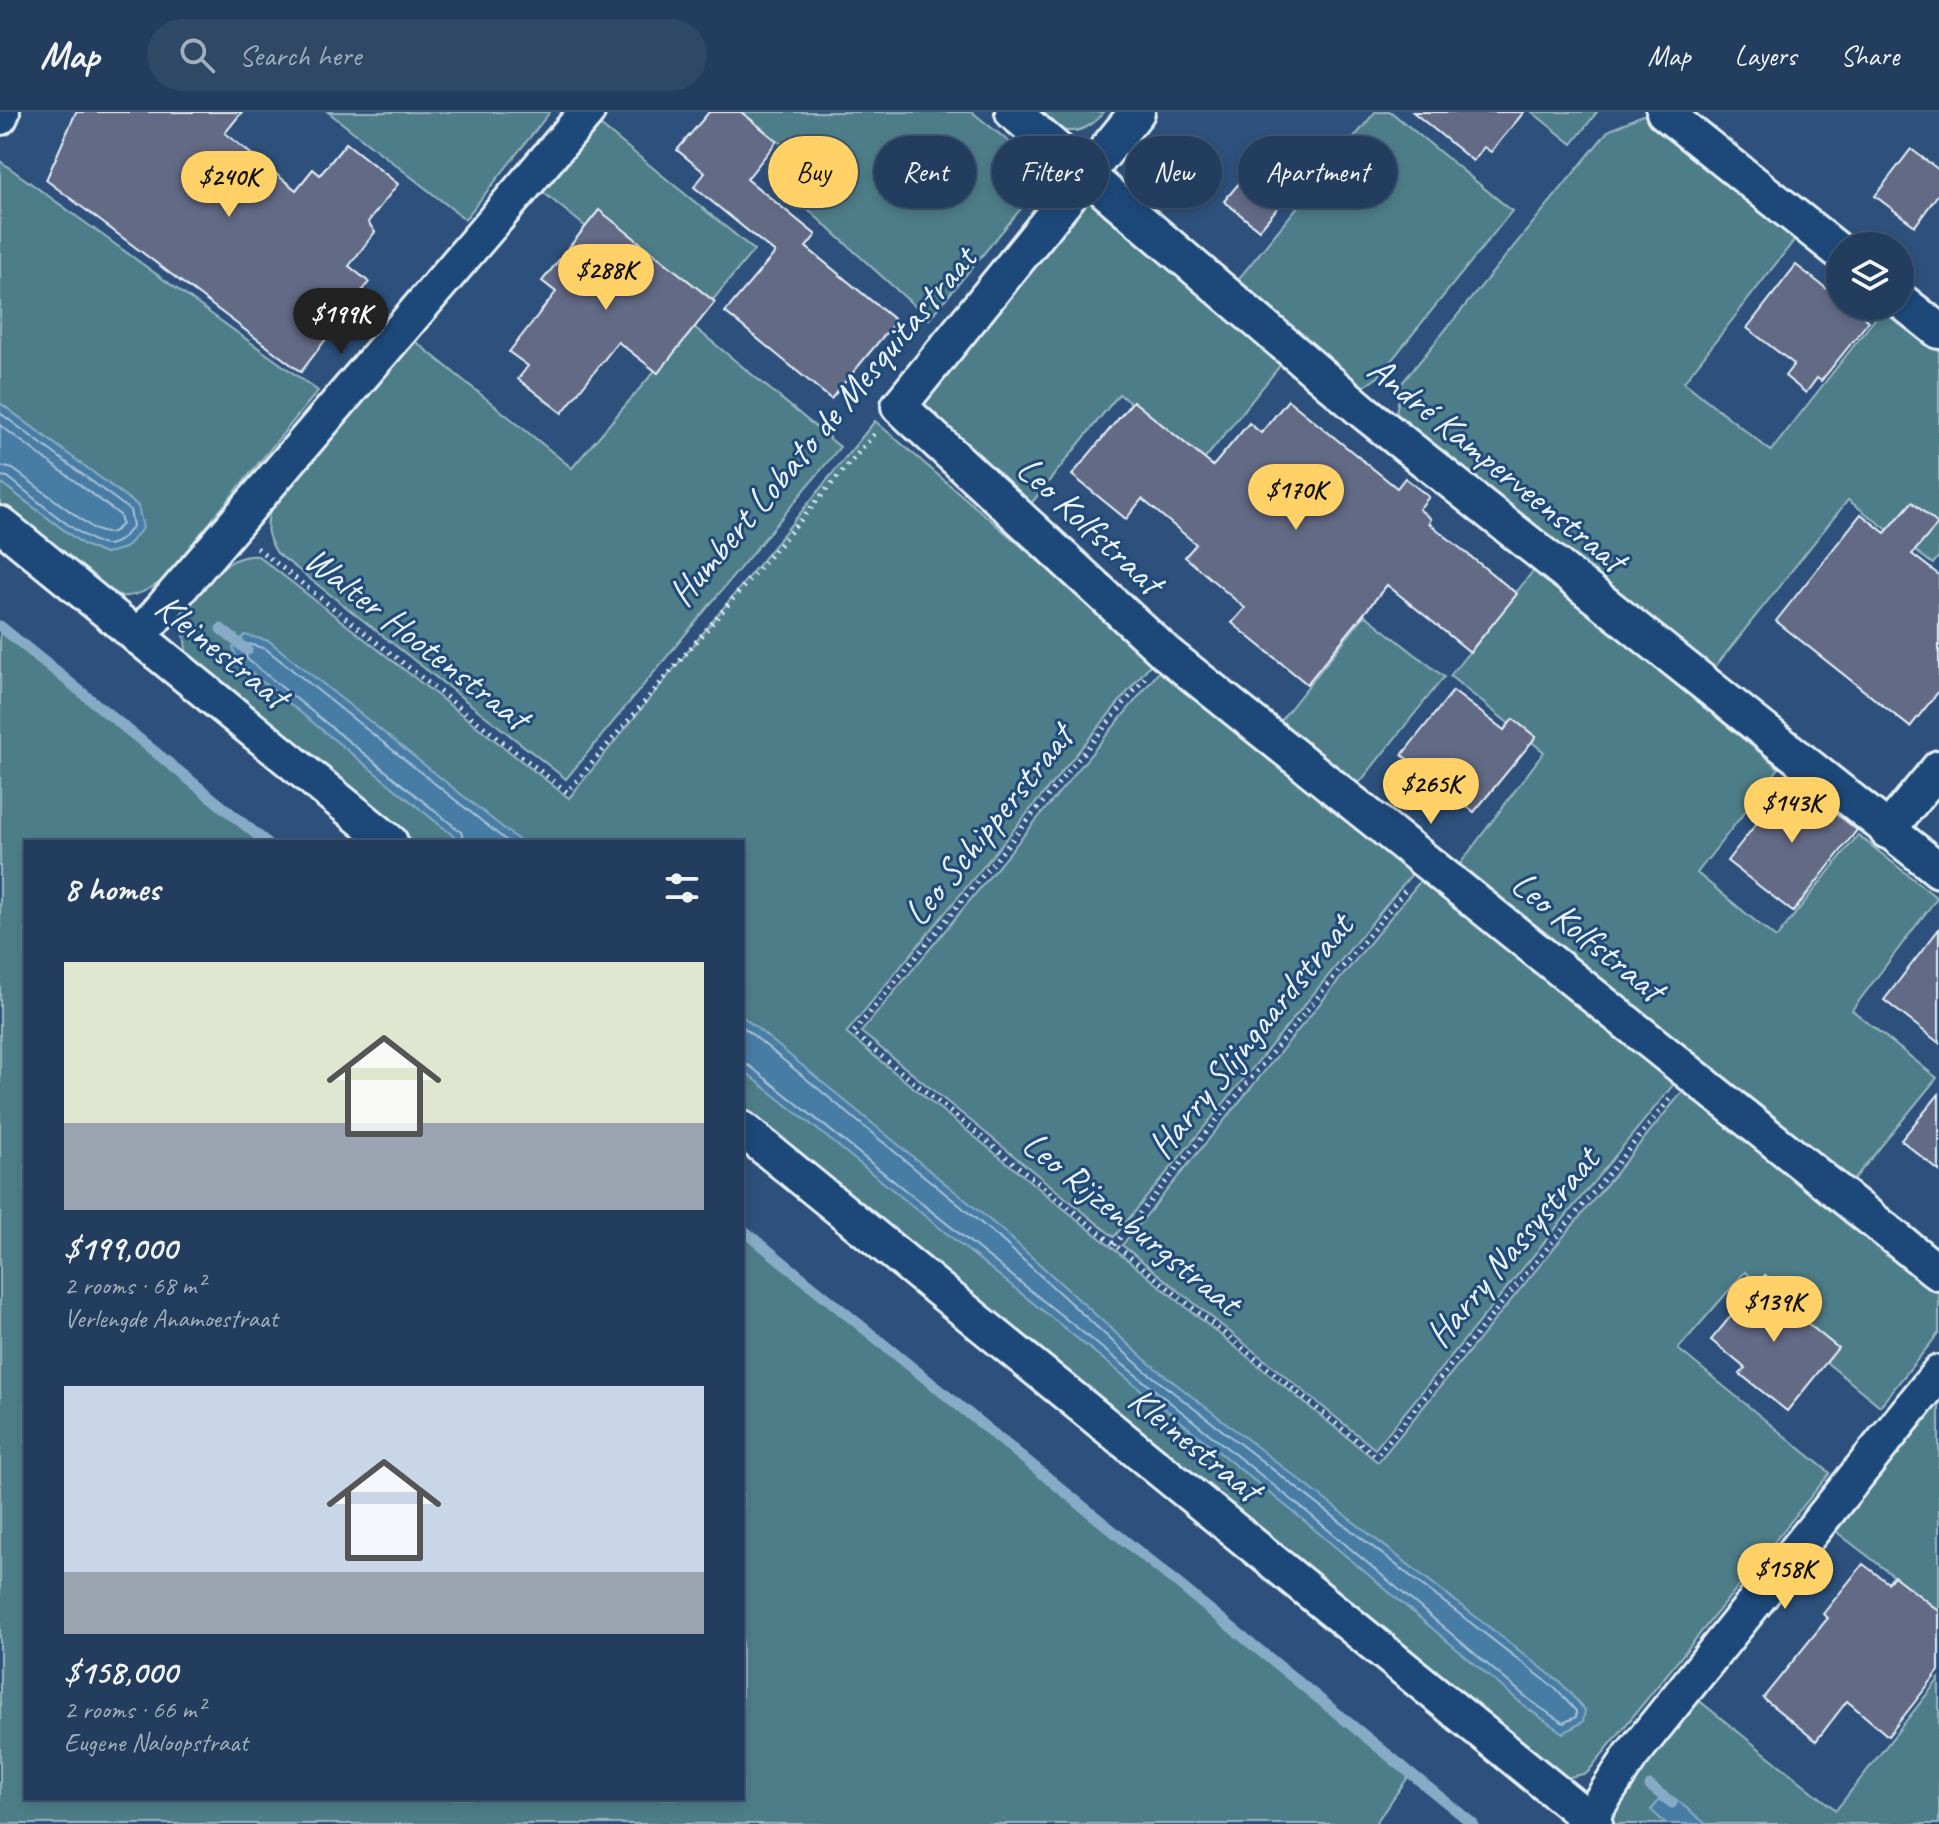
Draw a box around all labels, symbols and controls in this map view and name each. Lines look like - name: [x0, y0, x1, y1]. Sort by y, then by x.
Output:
- search box: [147, 19, 707, 91]
- text: Map: [40, 32, 99, 79]
- icon: search: [175, 33, 219, 77]
- text: Search here: [239, 36, 361, 74]
- text: Map: [1648, 38, 1691, 73]
- text: Layers: [1735, 38, 1796, 73]
- text: Share: [1840, 38, 1899, 73]
- chip: Buy: [768, 136, 858, 208]
- chip: Rent: [874, 136, 976, 208]
- chip: Filters: [992, 136, 1109, 208]
- chip: New: [1125, 136, 1222, 208]
- chip: Apartment: [1238, 136, 1397, 208]
- pin: $240K: [173, 151, 285, 219]
- text: $240K: [199, 160, 259, 193]
- map controls: [1826, 232, 1914, 320]
- button: layers: [1826, 232, 1914, 320]
- street label: Humbert Lobato de Mesquitastraat: [658, 234, 989, 616]
- pin: $288K: [550, 244, 662, 312]
- text: $288K: [576, 253, 636, 286]
- pin: $199K: [285, 288, 397, 356]
- text: $199K: [311, 297, 371, 330]
- street label: André Kamperveenstraat: [1358, 345, 1640, 586]
- street label: Leo Kolfstraat: [1007, 445, 1177, 608]
- pin: $170K: [1240, 464, 1352, 532]
- text: $170K: [1266, 473, 1326, 506]
- street label: Walter Hootenstraat: [295, 536, 543, 744]
- street label: Kleinestraat: [146, 583, 302, 722]
- street label: Leo Schipperstraat: [893, 711, 1087, 935]
- pin: $265K: [1375, 758, 1487, 826]
- text: $265K: [1401, 767, 1461, 800]
- pin: $143K: [1736, 777, 1848, 845]
- text: $143K: [1762, 786, 1822, 819]
- street label: Leo Kolfstraat: [1502, 860, 1678, 1015]
- icon: filters: [660, 866, 704, 910]
- text: 8 homes: [64, 867, 160, 910]
- street label: Harry Slijngaardstraat: [1137, 902, 1365, 1168]
- icon: home: [312, 1014, 456, 1158]
- street label: Leo Rijzenburgstraat: [1013, 1120, 1254, 1328]
- street label: Harry Nassystraat: [1415, 1135, 1612, 1357]
- text: $199,000: [64, 1226, 177, 1269]
- text: 2 rooms · 68 m²: [64, 1269, 205, 1302]
- pin: $139K: [1718, 1276, 1830, 1344]
- text: $139K: [1744, 1285, 1804, 1318]
- text: Verlengde Anamoestraat: [64, 1302, 278, 1335]
- street label: Kleinestraat: [1119, 1376, 1275, 1515]
- icon: home: [312, 1438, 456, 1582]
- pin: $158K: [1729, 1543, 1841, 1611]
- text: $158K: [1755, 1552, 1815, 1585]
- text: $158,000: [64, 1650, 177, 1693]
- text: 2 rooms · 66 m²: [64, 1693, 205, 1726]
- text: Eugene Naloopstraat: [64, 1726, 248, 1759]

